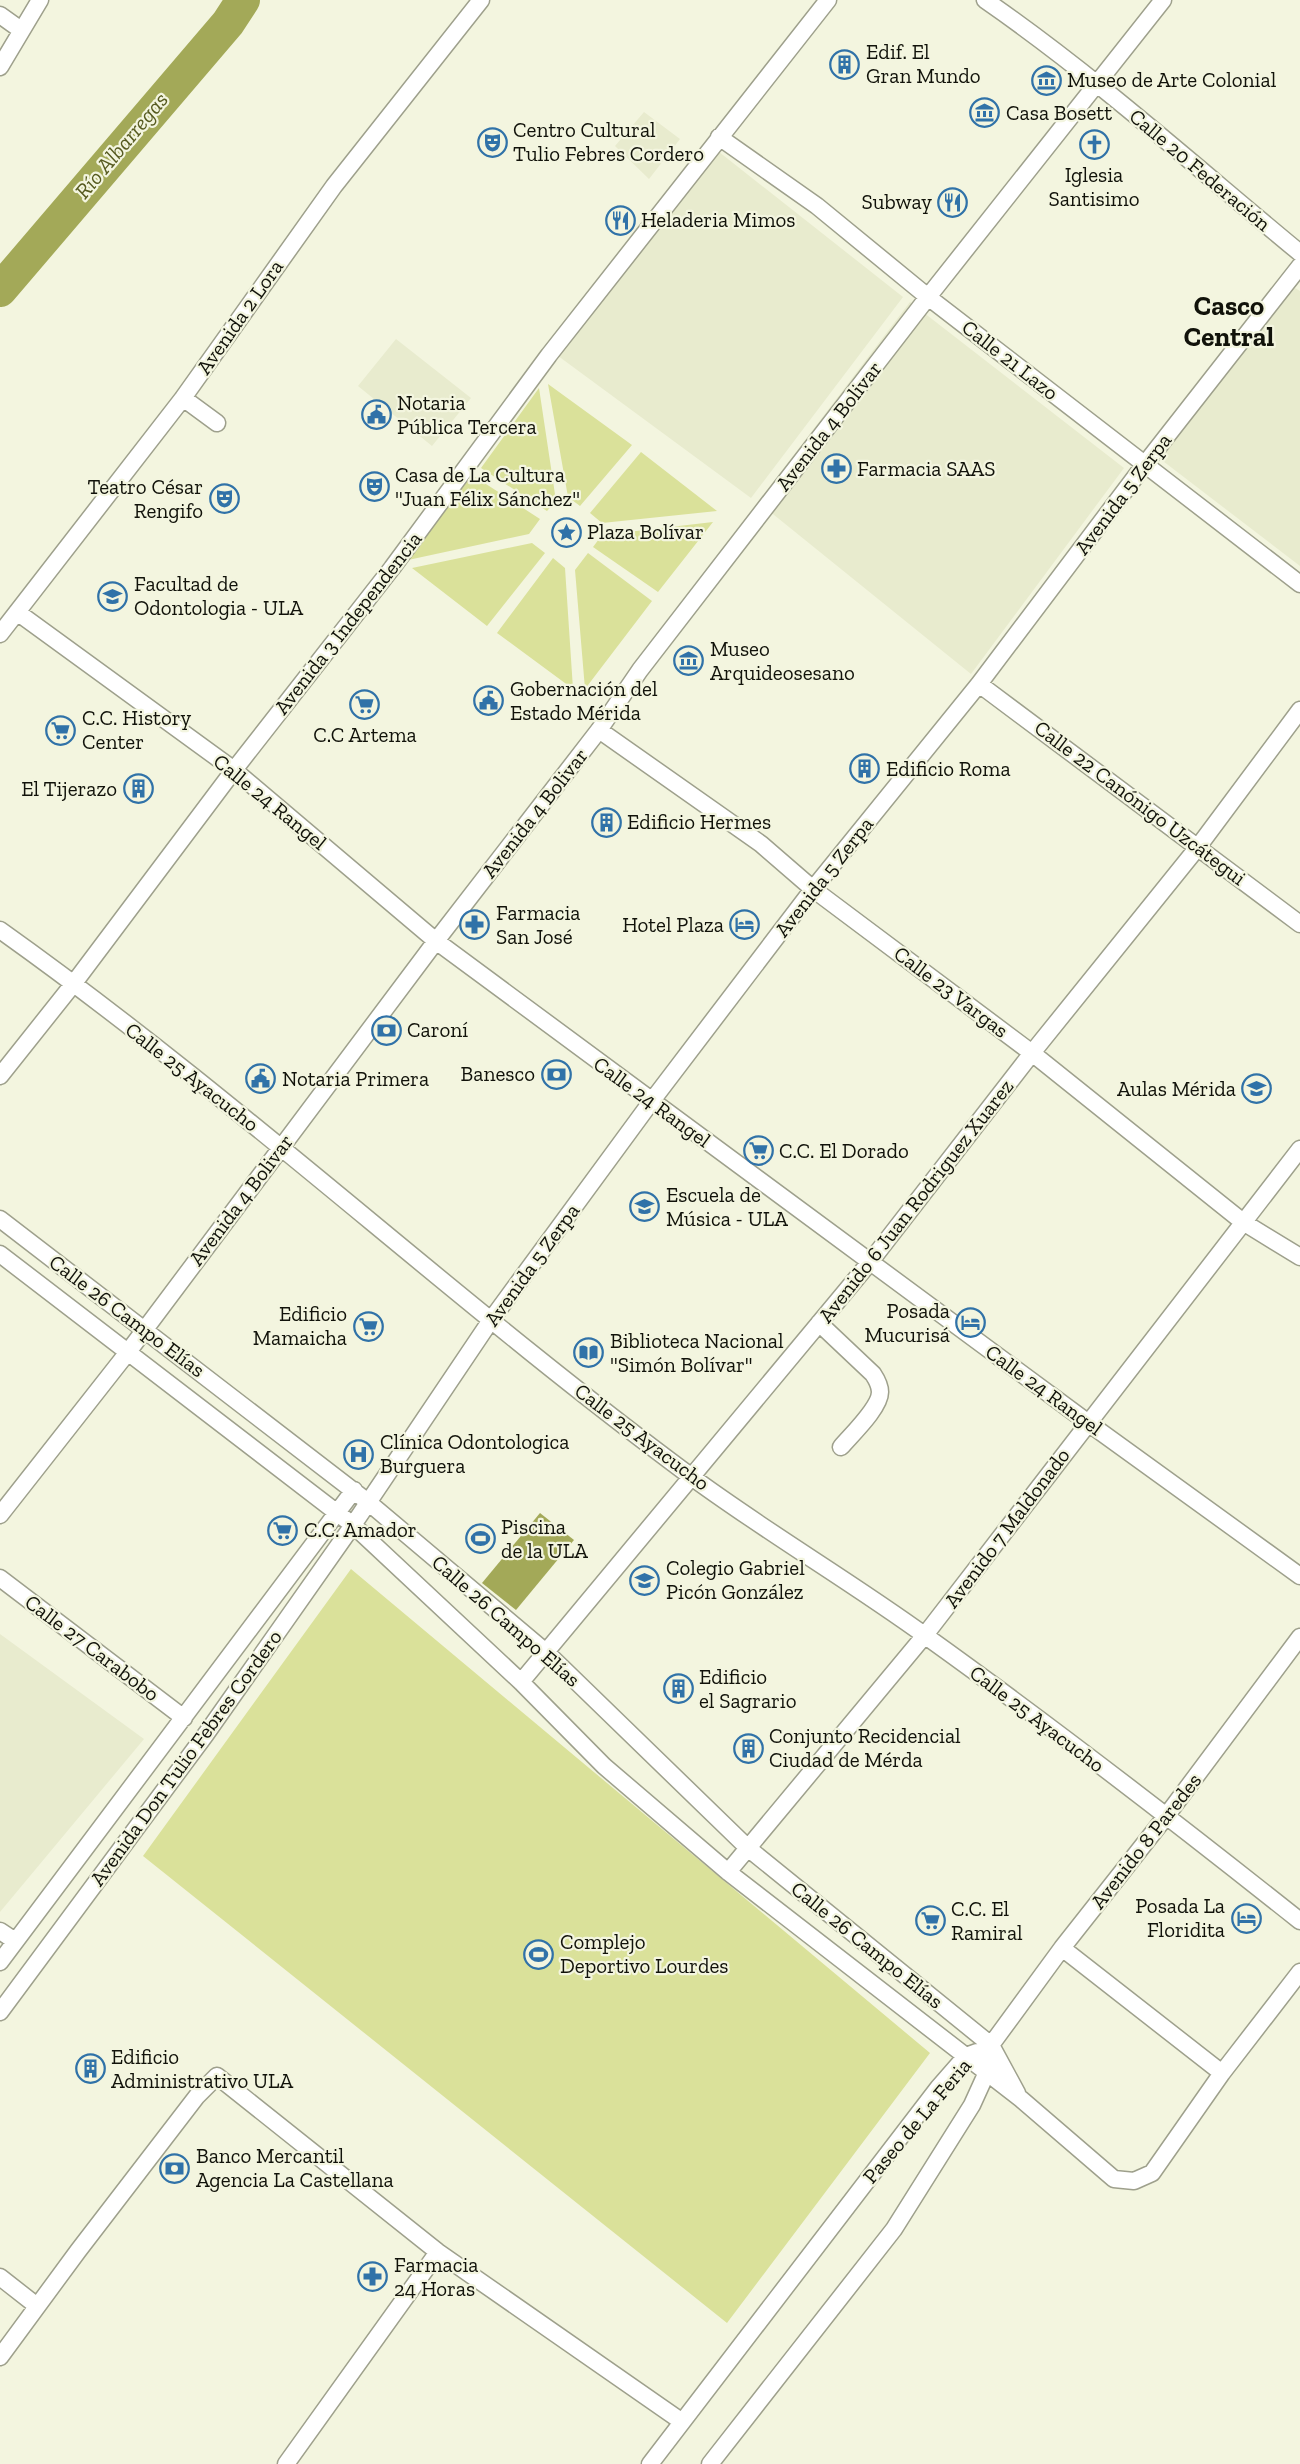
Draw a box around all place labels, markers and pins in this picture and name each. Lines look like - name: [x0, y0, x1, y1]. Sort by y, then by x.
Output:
- place label: Edif. El Gran Mundo: [866, 39, 981, 88]
- building icon: Edif. El Gran Mundo: [829, 48, 861, 80]
- museum icon: Museo de Arte Colonial: [1030, 64, 1062, 96]
- place label: Museo de Arte Colonial: [1067, 67, 1277, 92]
- museum icon: Casa Bosett: [969, 97, 1001, 129]
- place label: Casa Bosett: [1006, 100, 1112, 125]
- place label: Centro Cultural Tulio Febres Cordero: [513, 117, 704, 166]
- theatre icon: Centro Cultural Tulio Febres Cordero: [476, 126, 508, 158]
- church icon: Iglesia Santisimo: [1078, 128, 1110, 160]
- place label: Iglesia Santisimo: [1048, 162, 1140, 211]
- restaurant icon: Subway: [937, 186, 969, 218]
- place label: Subway: [861, 189, 932, 214]
- restaurant icon: Heladeria Mimos: [604, 204, 636, 236]
- place label: Heladeria Mimos: [641, 207, 795, 232]
- place label: Notaria Pública Tercera: [397, 390, 537, 439]
- public building icon: Notaria Pública Tercera: [360, 399, 392, 431]
- pharmacy icon: Farmacia SAAS: [820, 453, 852, 485]
- place label: Farmacia SAAS: [857, 456, 995, 481]
- place label: Casa de La Cultura "Juan Félix Sánchez": [395, 462, 580, 511]
- theatre icon: Casa de La Cultura "Juan Félix Sánchez": [358, 471, 390, 503]
- place label: Teatro César Rengifo: [88, 474, 203, 523]
- theatre icon: Teatro César Rengifo: [208, 483, 240, 515]
- place icon: Plaza Bolívar: [550, 516, 582, 548]
- place label: Plaza Bolívar: [587, 519, 704, 544]
- place label: Facultad de Odontologia - ULA: [134, 571, 303, 620]
- school or university icon: Facultad de Odontologia - ULA: [97, 580, 129, 612]
- place label: Museo Arquideosesano: [710, 636, 855, 685]
- museum icon: Museo Arquideosesano: [673, 645, 705, 677]
- place label: Gobernación del Estado Mérida: [510, 676, 658, 725]
- public building icon: Gobernación del Estado Mérida: [473, 685, 505, 717]
- supermarket icon: C.C Artema: [349, 688, 381, 720]
- place label: C.C. History Center: [82, 705, 191, 754]
- supermarket icon: C.C. History Center: [45, 714, 77, 746]
- place label: C.C Artema: [313, 722, 417, 747]
- building icon: Edificio Roma: [849, 753, 881, 785]
- place label: Edificio Roma: [886, 756, 1011, 781]
- building icon: El Tijerazo: [122, 773, 154, 805]
- place label: El Tijerazo: [21, 776, 117, 802]
- building icon: Edificio Hermes: [590, 806, 622, 838]
- place label: Edificio Hermes: [627, 809, 771, 834]
- place label: Farmacia San José: [496, 900, 580, 949]
- pharmacy icon: Farmacia San José: [459, 909, 491, 941]
- hotel icon: Hotel Plaza: [729, 909, 761, 941]
- place label: Hotel Plaza: [622, 912, 724, 937]
- bank icon: Caroní: [370, 1014, 402, 1046]
- place label: Caroní: [407, 1017, 468, 1042]
- bank icon: Banesco: [540, 1058, 572, 1090]
- place label: Banesco: [461, 1061, 535, 1086]
- public building icon: Notaria Primera: [245, 1063, 277, 1095]
- place label: Notaria Primera: [282, 1066, 429, 1091]
- school or university icon: Aulas Mérida: [1241, 1073, 1273, 1105]
- place label: Aulas Mérida: [1117, 1076, 1236, 1101]
- supermarket icon: C.C. El Dorado: [742, 1135, 774, 1167]
- place label: C.C. El Dorado: [779, 1138, 909, 1163]
- place label: Escuela de Música - ULA: [666, 1182, 788, 1231]
- school or university icon: Escuela de Música - ULA: [629, 1191, 661, 1223]
- place label: Posada Mucurisá: [865, 1298, 950, 1347]
- place label: Edificio Mamaicha: [253, 1301, 347, 1350]
- hotel icon: Posada Mucurisá: [955, 1307, 987, 1339]
- supermarket icon: Edificio Mamaicha: [352, 1310, 384, 1342]
- place label: Biblioteca Nacional "Simón Bolívar": [610, 1328, 784, 1377]
- library icon: Biblioteca Nacional "Simón Bolívar": [573, 1337, 605, 1369]
- place label: Clínica Odontologica Burguera: [380, 1429, 569, 1478]
- hospital icon: Clínica Odontologica Burguera: [343, 1438, 375, 1470]
- supermarket icon: C.C. Amador: [267, 1514, 299, 1546]
- place label: Piscina de la ULA: [501, 1514, 588, 1563]
- place label: C.C. Amador: [304, 1517, 417, 1542]
- sports icon: Piscina de la ULA: [464, 1523, 496, 1555]
- place label: Colegio Gabriel Picón González: [666, 1555, 805, 1604]
- school or university icon: Colegio Gabriel Picón González: [629, 1564, 661, 1596]
- place label: Edificio el Sagrario: [699, 1664, 797, 1713]
- building icon: Edificio el Sagrario: [662, 1673, 694, 1705]
- place label: Conjunto Recidencial Ciudad de Mérda: [769, 1723, 961, 1772]
- building icon: Conjunto Recidencial Ciudad de Mérda: [732, 1732, 764, 1764]
- place label: Posada La Floridita: [1135, 1893, 1225, 1942]
- place label: C.C. El Ramiral: [951, 1896, 1023, 1945]
- hotel icon: Posada La Floridita: [1230, 1902, 1262, 1934]
- supermarket icon: C.C. El Ramiral: [914, 1905, 946, 1937]
- place label: Complejo Deportivo Lourdes: [560, 1929, 729, 1978]
- sports icon: Complejo Deportivo Lourdes: [523, 1938, 555, 1970]
- place label: Edificio Administrativo ULA: [111, 2044, 294, 2093]
- building icon: Edificio Administrativo ULA: [74, 2053, 106, 2085]
- place label: Banco Mercantil Agencia La Castellana: [196, 2143, 394, 2192]
- bank icon: Banco Mercantil Agencia La Castellana: [159, 2152, 191, 2184]
- place label: Farmacia 24 Horas: [394, 2252, 478, 2301]
- pharmacy icon: Farmacia 24 Horas: [357, 2261, 389, 2293]

